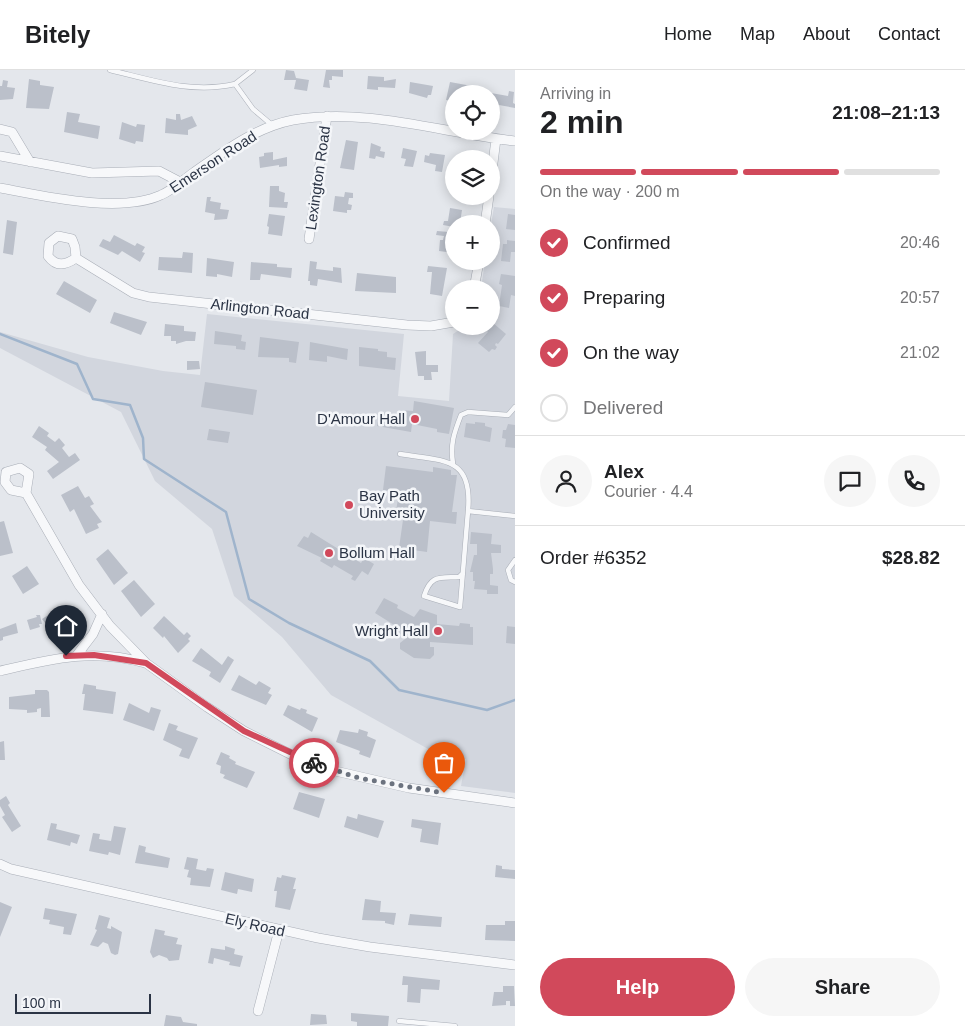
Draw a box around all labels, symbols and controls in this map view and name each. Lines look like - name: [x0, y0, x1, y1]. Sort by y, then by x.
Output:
- text: Bitely: [25, 21, 90, 48]
- text: Home: [664, 24, 712, 44]
- text: Map: [740, 24, 775, 44]
- text: About: [803, 24, 850, 44]
- text: Contact: [878, 24, 940, 44]
- map controls: [445, 85, 500, 335]
- button: locate: [445, 85, 500, 140]
- text: Arriving in: [540, 85, 611, 102]
- text: 21:08–21:13: [832, 102, 940, 123]
- text: 2 min: [540, 104, 624, 140]
- street label: Lexington Road: [302, 125, 333, 231]
- street label: Emerson Road: [166, 127, 259, 196]
- button: layers: [445, 150, 500, 205]
- text: On the way · 200 m: [540, 183, 680, 200]
- button: +: [445, 215, 500, 270]
- icon: check: [540, 229, 568, 257]
- text: Confirmed: [583, 232, 671, 253]
- text: 20:46: [900, 234, 940, 251]
- button: −: [445, 280, 500, 335]
- icon: check: [540, 284, 568, 312]
- text: Preparing: [583, 287, 665, 308]
- text: 20:57: [900, 289, 940, 306]
- street label: Arlington Road: [210, 295, 310, 322]
- icon: check: [540, 339, 568, 367]
- text: On the way: [583, 342, 679, 363]
- text: 21:02: [900, 344, 940, 361]
- text: Delivered: [583, 397, 663, 418]
- place label: D'Amour Hall: [317, 410, 405, 427]
- marker: D'Amour Hall: [409, 413, 421, 425]
- button: person: [540, 455, 592, 507]
- button: chat: [824, 455, 876, 507]
- button: phone: [888, 455, 940, 507]
- text: Alex: [604, 461, 644, 482]
- text: Courier · 4.4: [604, 483, 693, 500]
- place label: Bay Path University: [359, 487, 425, 521]
- marker: Bay Path University: [343, 499, 355, 511]
- place label: Bollum Hall: [339, 544, 415, 561]
- marker: Bollum Hall: [323, 547, 335, 559]
- text: Order #6352: [540, 547, 647, 568]
- text: $28.82: [882, 547, 940, 568]
- pin: [45, 605, 87, 656]
- icon: home: [52, 612, 80, 640]
- place label: Wright Hall: [355, 622, 428, 639]
- marker: Wright Hall: [432, 625, 444, 637]
- courier: [289, 738, 339, 788]
- pin: [423, 742, 465, 793]
- icon: bike: [300, 749, 328, 777]
- icon: bag: [430, 749, 458, 777]
- street label: Ely Road: [224, 909, 287, 940]
- button: Help: [540, 958, 735, 1016]
- button: Share: [745, 958, 940, 1016]
- scale bar: [15, 991, 151, 1014]
- text: 100 m: [22, 995, 61, 1011]

